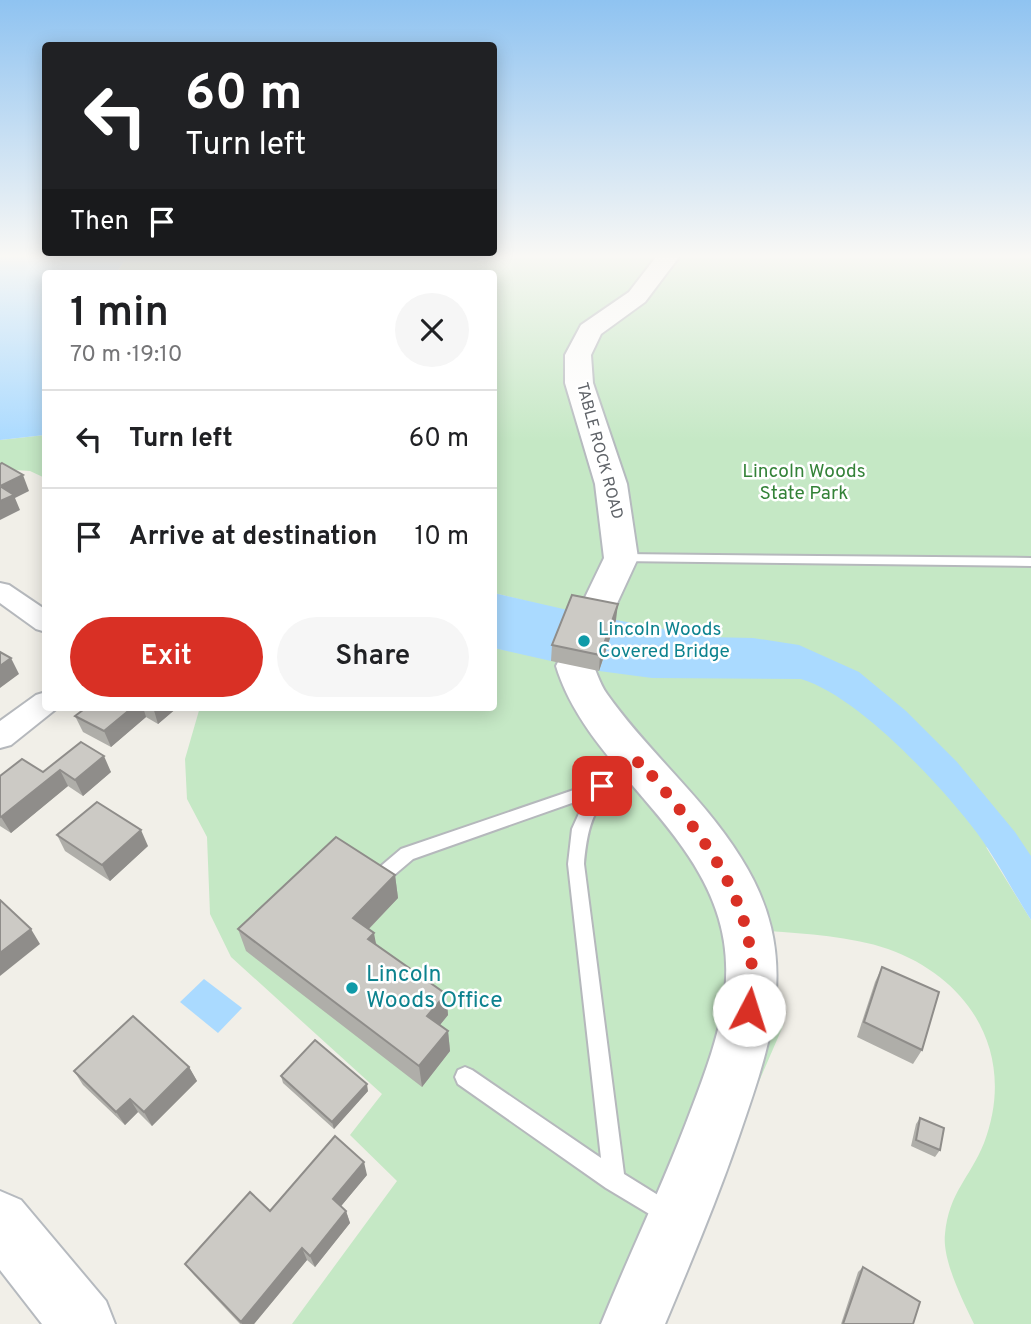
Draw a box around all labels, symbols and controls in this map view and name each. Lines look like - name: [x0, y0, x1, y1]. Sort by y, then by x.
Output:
- text: 60 m: [185, 65, 303, 127]
- icon: left: [70, 70, 161, 161]
- text: Turn left: [185, 126, 306, 166]
- icon: arrive: [143, 203, 181, 241]
- text: Then: [70, 206, 129, 239]
- text: 1 min: [70, 288, 169, 341]
- button: close: [395, 293, 469, 367]
- text: 70 m · 19:10: [70, 341, 183, 370]
- street label: TABLE ROCK ROAD: [571, 380, 627, 522]
- icon: left: [70, 420, 108, 458]
- text: Turn left: [129, 423, 233, 456]
- text: 60 m: [409, 423, 469, 456]
- park label: Lincoln Woods State Park: [742, 460, 866, 506]
- icon: arrive: [70, 518, 108, 556]
- text: Arrive at destination: [129, 521, 377, 554]
- text: 10 m: [414, 521, 469, 554]
- button: Exit: [70, 617, 263, 697]
- button: Share: [277, 617, 469, 697]
- place label: Lincoln Woods Covered Bridge: [598, 618, 730, 664]
- marker: Lincoln Woods Covered Bridge: [576, 633, 592, 649]
- pin: [572, 756, 632, 816]
- icon: arrive: [583, 767, 621, 805]
- place label: Lincoln Woods Office: [366, 961, 503, 1016]
- position arrow: [712, 973, 786, 1047]
- marker: Lincoln Woods Office: [344, 980, 360, 996]

